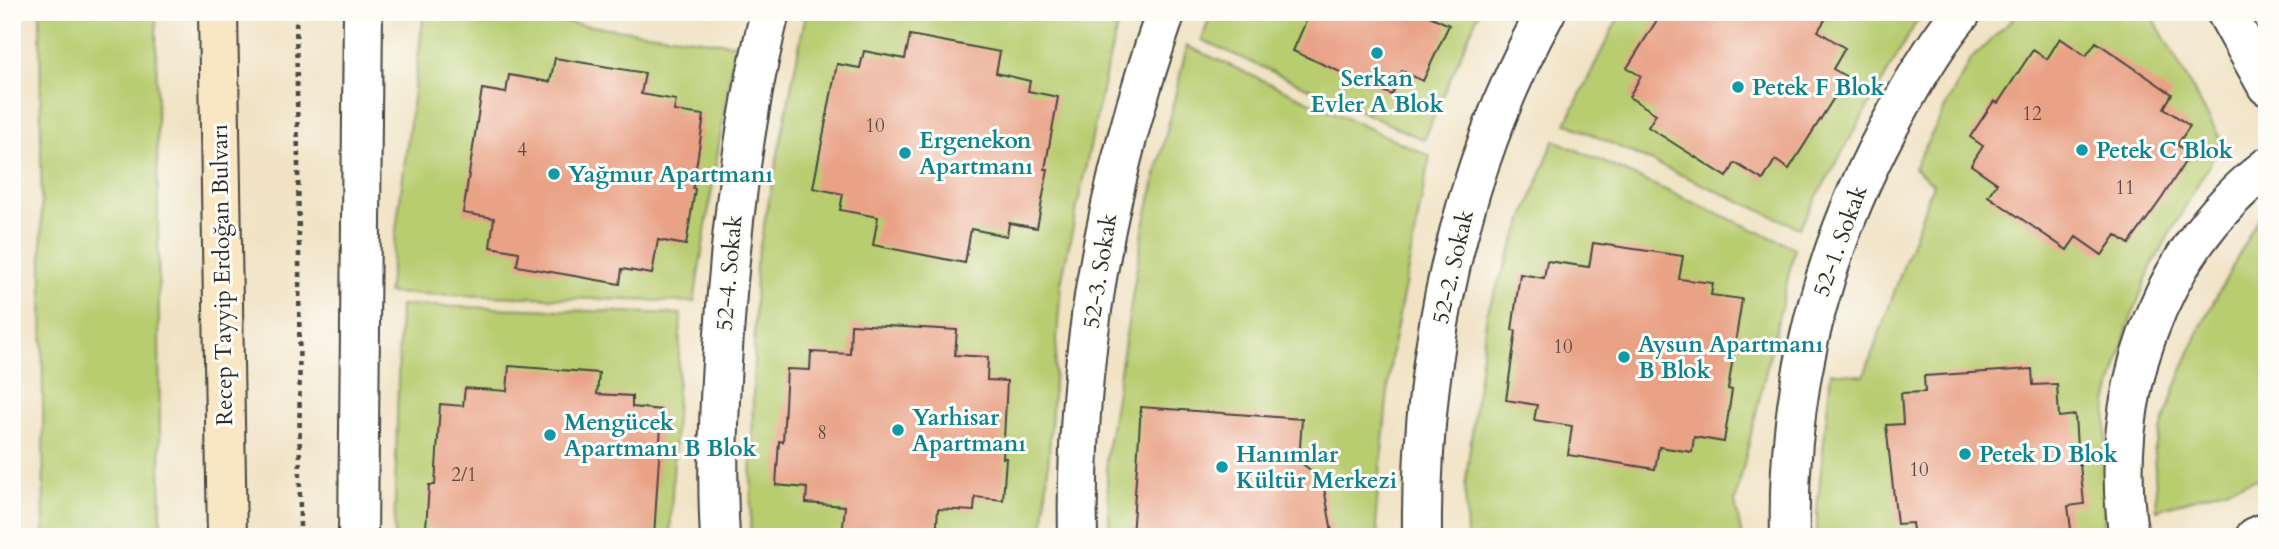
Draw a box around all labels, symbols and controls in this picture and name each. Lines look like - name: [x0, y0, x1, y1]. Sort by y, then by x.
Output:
- marker: Serkan Evler A Blok: [1369, 45, 1385, 61]
- place label: Serkan Evler A Blok: [1310, 63, 1444, 120]
- place label: Petek F Blok: [1752, 72, 1886, 103]
- marker: Petek F Blok: [1730, 79, 1746, 95]
- house number: 12: [2022, 101, 2042, 127]
- house number: 10: [865, 113, 885, 139]
- street label: Recep Tayyip Erdoğan Bulvarı: [204, 124, 240, 426]
- place label: Ergenekon Apartmanı: [919, 125, 1033, 182]
- place label: Petek C Blok: [2096, 135, 2234, 166]
- house number: 4: [517, 137, 527, 163]
- marker: Petek C Blok: [2074, 142, 2090, 158]
- marker: Ergenekon Apartmanı: [897, 145, 913, 161]
- place label: Yağmur Apartmanı: [568, 159, 773, 190]
- marker: Yağmur Apartmanı: [546, 166, 562, 182]
- house number: 11: [2115, 175, 2135, 201]
- street label: 52-1. Sokak: [1806, 180, 1875, 301]
- street label: 52-2. Sokak: [1425, 206, 1481, 327]
- street label: 52-3. Sokak: [1076, 211, 1124, 331]
- street label: 52-4. Sokak: [708, 213, 750, 332]
- place label: Aysun Apartmanı B Blok: [1638, 329, 1823, 386]
- house number: 10: [1553, 334, 1573, 360]
- marker: Aysun Apartmanı B Blok: [1616, 349, 1632, 365]
- place label: Yarhisar Apartmanı: [912, 402, 1026, 459]
- place label: Mengücek Apartmanı B Blok: [564, 407, 758, 464]
- house number: 8: [817, 420, 827, 446]
- marker: Yarhisar Apartmanı: [890, 422, 906, 438]
- marker: Mengücek Apartmanı B Blok: [542, 427, 558, 443]
- place label: Hanımlar Kültür Merkezi: [1236, 439, 1397, 496]
- place label: Petek D Blok: [1979, 439, 2119, 470]
- marker: Petek D Blok: [1957, 446, 1973, 462]
- house number: 10: [1909, 457, 1929, 483]
- marker: Hanımlar Kültür Merkezi: [1214, 459, 1230, 475]
- house number: 2/1: [451, 462, 477, 488]

